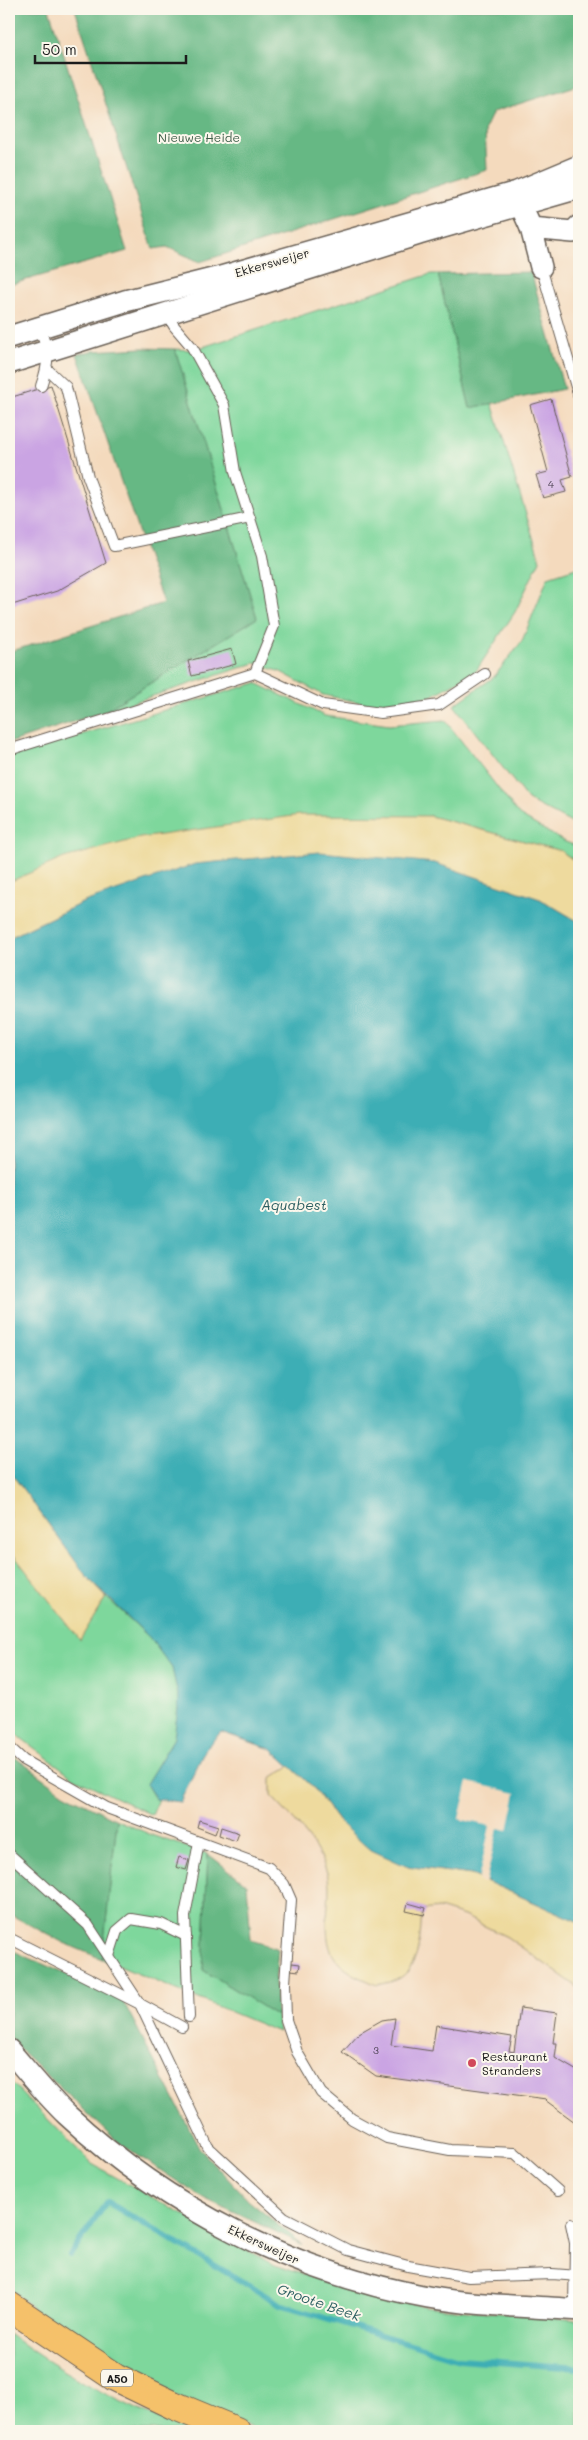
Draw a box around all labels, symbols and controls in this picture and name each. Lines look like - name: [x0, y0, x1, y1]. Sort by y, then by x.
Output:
- scale bar: [35, 32, 186, 64]
- text: 50 m: [42, 39, 77, 59]
- park label: Nieuwe Heide: [158, 129, 240, 145]
- street label: Ekkersweijer: [233, 244, 311, 280]
- house number: 4: [548, 477, 554, 491]
- water label: Aquabest: [261, 1195, 327, 1214]
- house number: 3: [373, 2043, 379, 2057]
- place label: Restaurant Stranders: [482, 2048, 548, 2078]
- marker: Restaurant Stranders: [466, 2057, 478, 2069]
- street label: Ekkersweijer: [226, 2221, 302, 2267]
- water label: Groote Beek: [275, 2279, 364, 2325]
- road number: A50: [101, 2370, 133, 2386]

